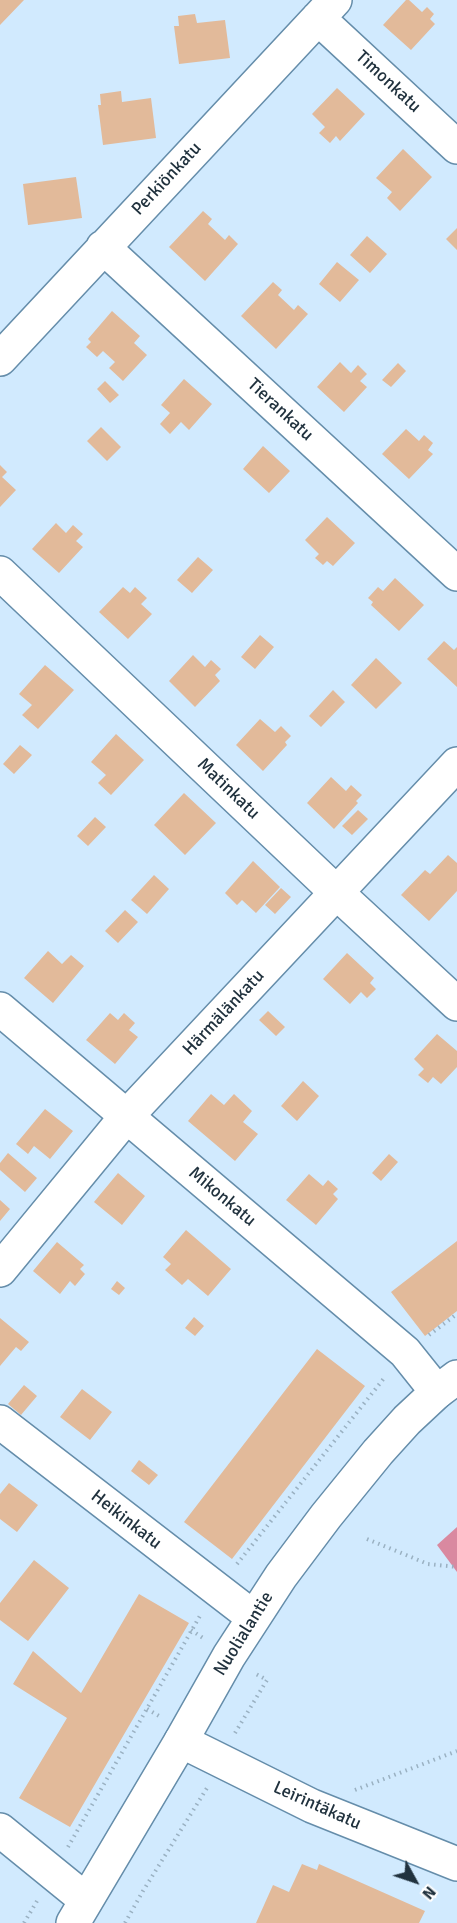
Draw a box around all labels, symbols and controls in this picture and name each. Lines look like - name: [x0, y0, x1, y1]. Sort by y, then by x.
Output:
- street label: Timonkatu: [351, 46, 425, 118]
- street label: Perkiönkatu: [128, 138, 206, 220]
- street label: Tierankatu: [243, 374, 317, 446]
- street label: Matinkatu: [192, 754, 264, 824]
- street label: Härmälänkatu: [179, 966, 269, 1060]
- street label: Mikonkatu: [184, 1163, 260, 1231]
- street label: Heikinkatu: [86, 1486, 166, 1554]
- street label: Nuolialantie: [210, 1588, 278, 1680]
- street label: Leirintäkatu: [270, 1777, 364, 1835]
- north arrow: [385, 1851, 445, 1911]
- text: N: [418, 1882, 440, 1903]

